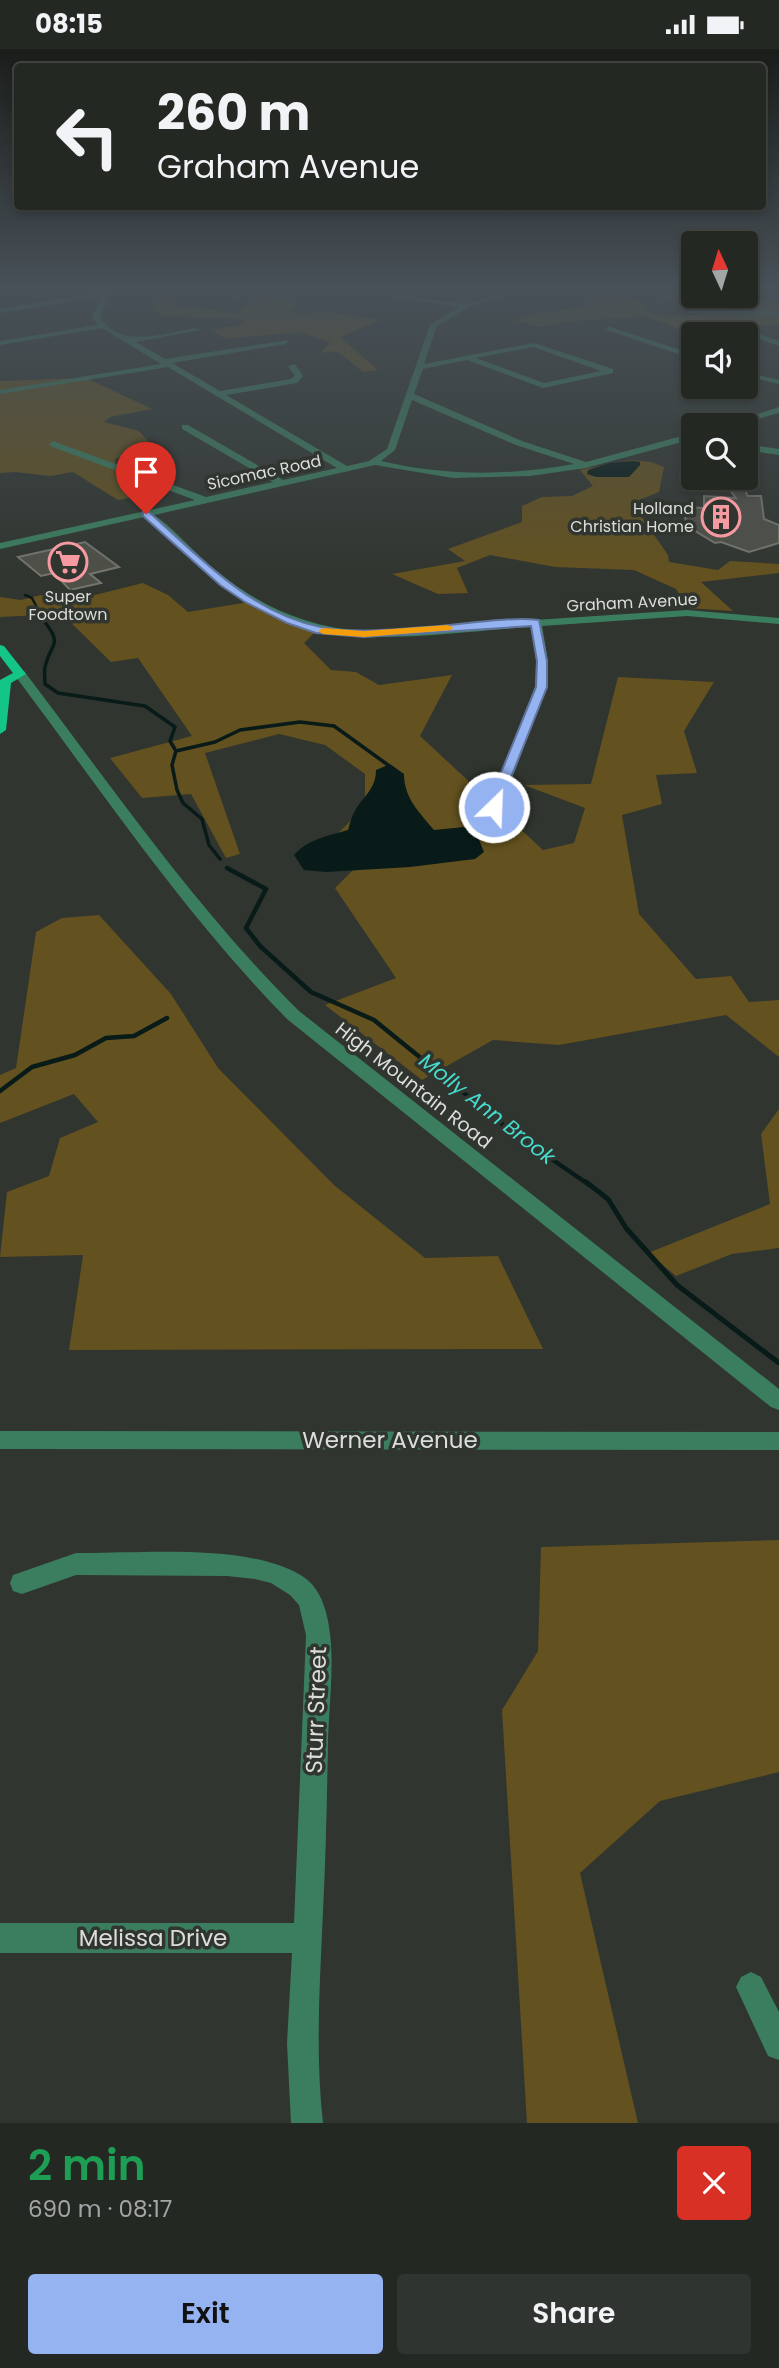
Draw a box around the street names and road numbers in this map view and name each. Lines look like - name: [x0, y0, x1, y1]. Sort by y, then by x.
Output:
- street label: Sicomac Road: [205, 449, 323, 496]
- street label: Graham Avenue: [566, 588, 698, 617]
- street label: High Mountain Road: [330, 1016, 498, 1155]
- street label: Werner Avenue: [302, 1424, 478, 1456]
- street label: Sturr Street: [298, 1646, 334, 1774]
- street label: Melissa Drive: [79, 1922, 227, 1954]

